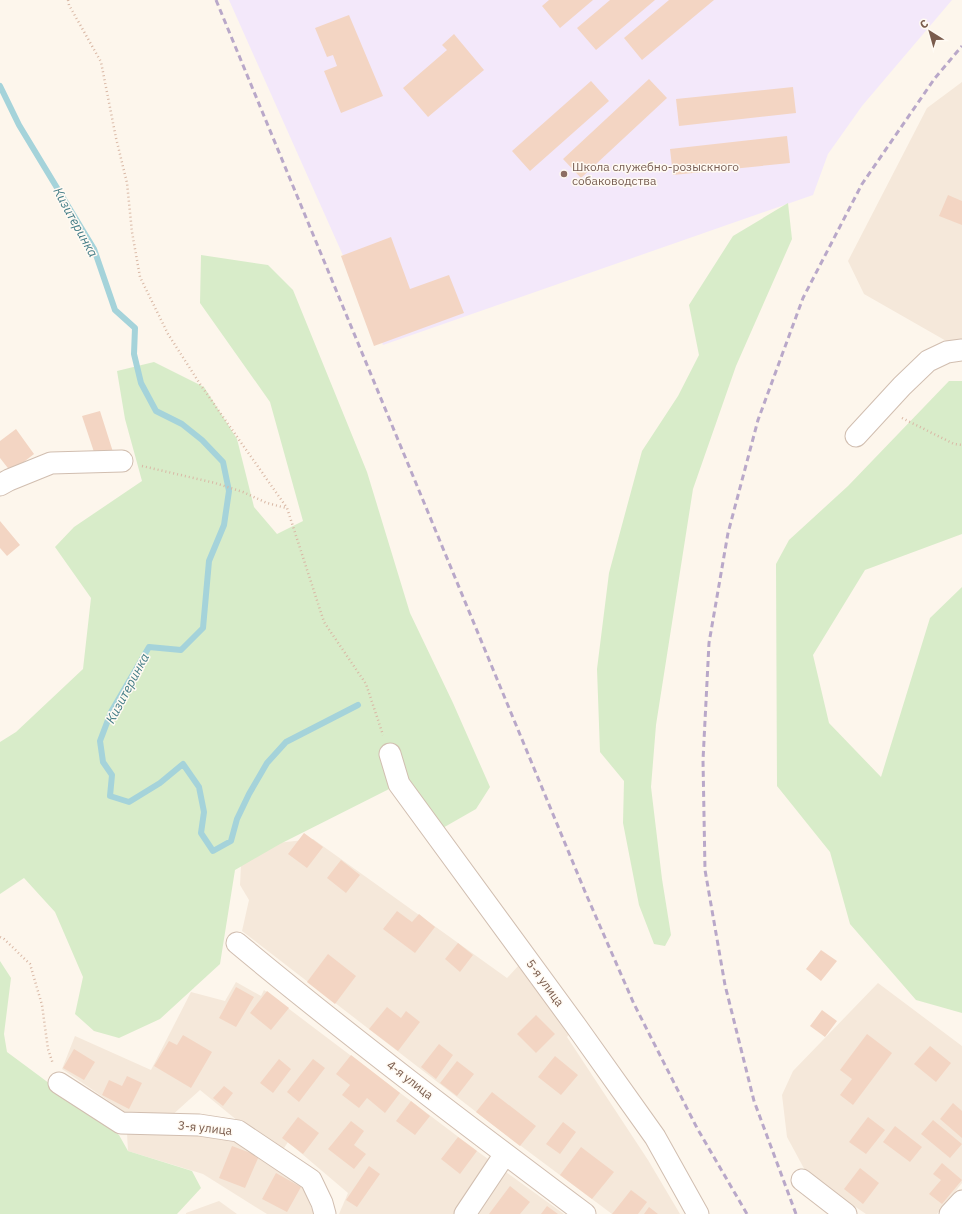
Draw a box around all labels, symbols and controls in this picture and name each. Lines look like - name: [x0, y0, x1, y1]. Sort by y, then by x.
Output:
- north arrow: [910, 12, 950, 52]
- text: С: [917, 16, 931, 32]
- place label: Школа служебно-розыскного собаководства: [572, 159, 739, 188]
- marker: Школа служебно-розыскного собаководства: [559, 169, 569, 179]
- water label: Кизитеринка: [49, 184, 102, 260]
- water label: Кизитеринка: [102, 650, 153, 726]
- street label: 5-я улица: [523, 956, 568, 1010]
- street label: 4-я улица: [384, 1057, 437, 1103]
- street label: 3-я улица: [177, 1117, 234, 1138]

